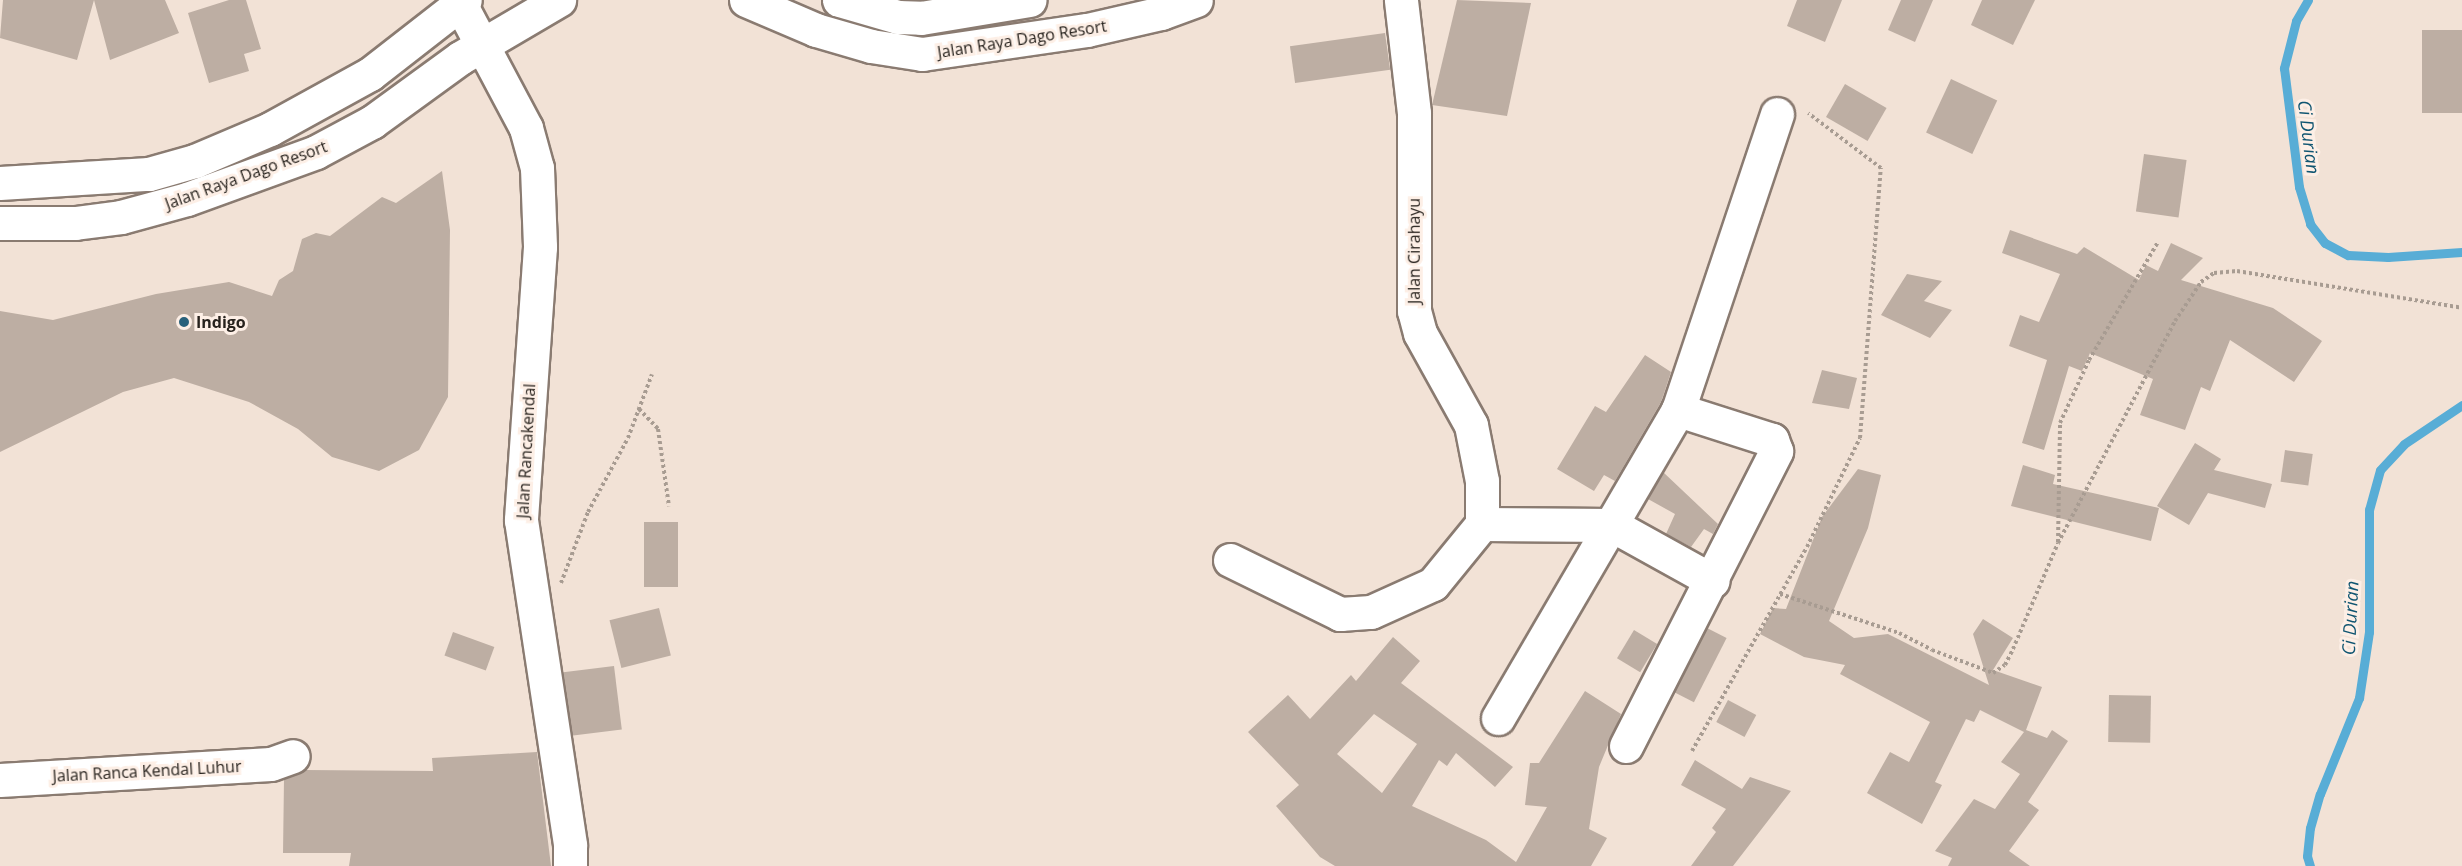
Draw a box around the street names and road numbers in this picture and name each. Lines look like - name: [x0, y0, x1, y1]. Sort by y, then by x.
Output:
- street label: Jalan Raya Dago Resort: [936, 16, 1108, 62]
- street label: Jalan Raya Dago Resort: [162, 137, 330, 213]
- street label: Jalan Cirahayu: [1404, 198, 1424, 304]
- street label: Jalan Rancakendal: [513, 383, 539, 519]
- street label: Jalan Ranca Kendal Luhur: [52, 756, 242, 786]

